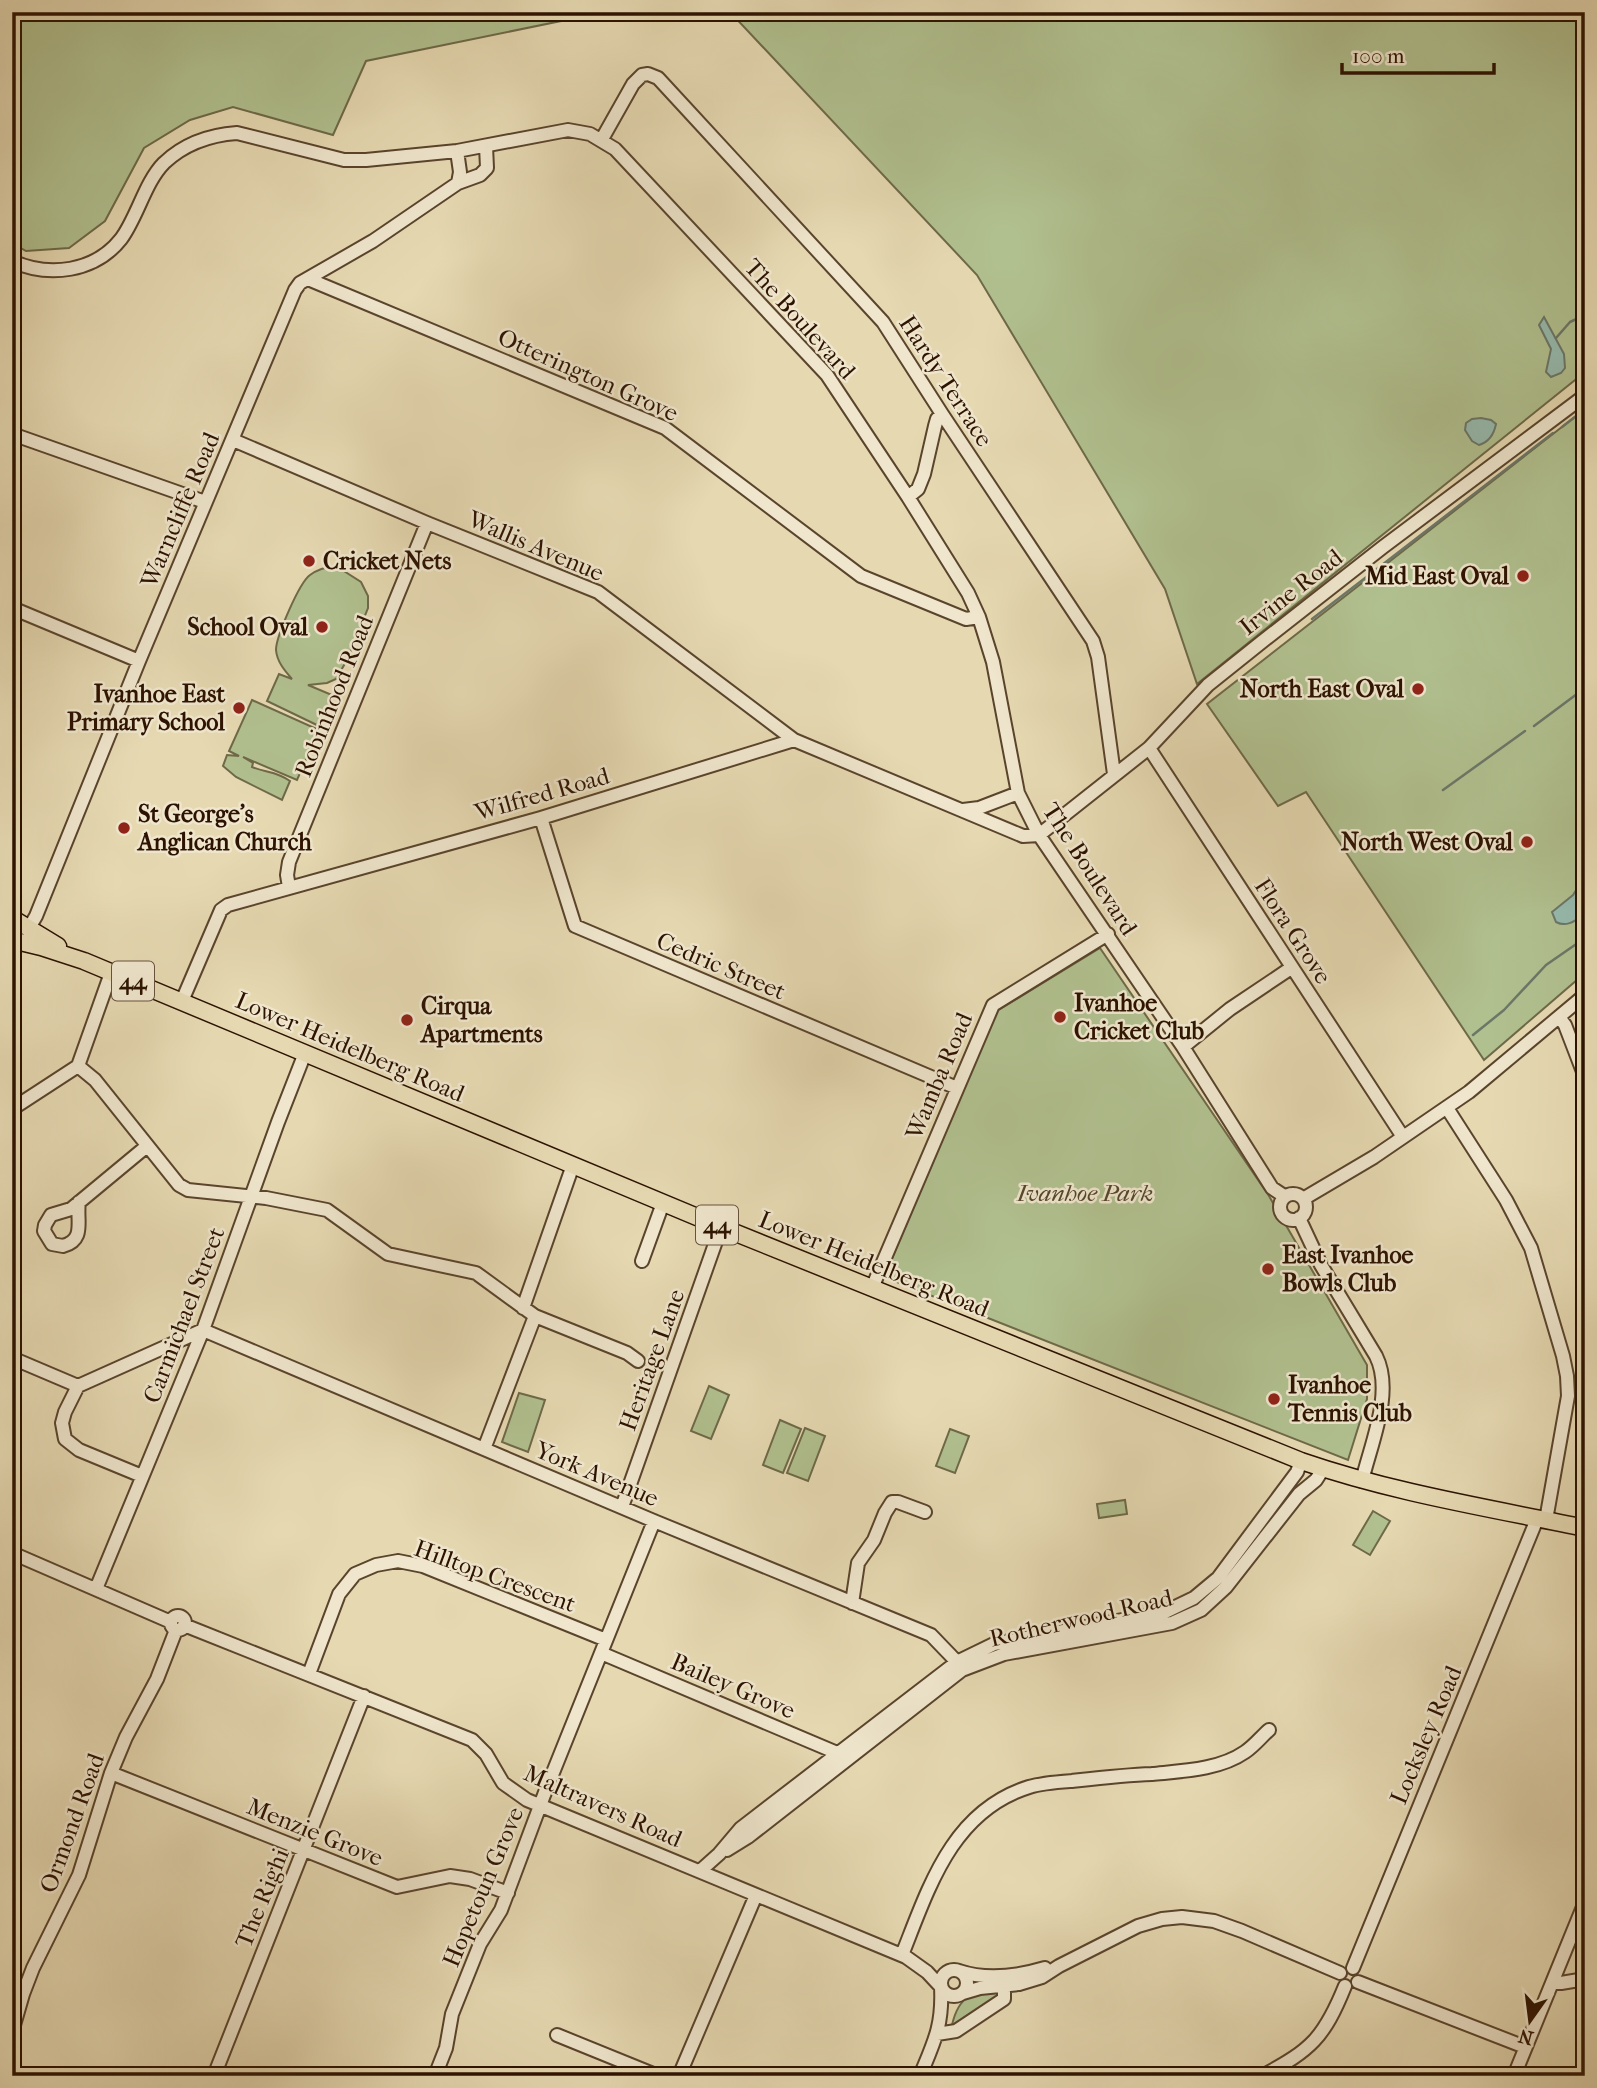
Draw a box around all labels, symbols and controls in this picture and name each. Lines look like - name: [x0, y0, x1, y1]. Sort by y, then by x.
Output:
- scale bar: [1342, 32, 1494, 76]
- text: 100 m: [1352, 44, 1405, 68]
- street label: The Boulevard: [739, 253, 862, 386]
- street label: Hardy Terrace: [893, 310, 999, 452]
- street label: Otterington Grove: [494, 323, 683, 427]
- street label: Warncliffe Road: [134, 427, 226, 593]
- street label: Wallis Avenue: [463, 504, 608, 587]
- street label: Irvine Road: [1234, 543, 1349, 641]
- place label: Cricket Nets: [323, 547, 451, 575]
- marker: Cricket Nets: [301, 553, 317, 569]
- place label: Mid East Oval: [1365, 562, 1509, 590]
- marker: Mid East Oval: [1515, 568, 1531, 584]
- street label: Robinhood Road: [289, 610, 380, 781]
- place label: School Oval: [187, 613, 308, 641]
- marker: School Oval: [314, 619, 330, 635]
- place label: North East Oval: [1240, 675, 1404, 703]
- place label: Ivanhoe East Primary School: [67, 680, 225, 736]
- marker: North East Oval: [1410, 681, 1426, 697]
- marker: Ivanhoe East Primary School: [231, 700, 247, 716]
- street label: Wilfred Road: [471, 761, 613, 827]
- street label: The Boulevard: [1037, 798, 1144, 941]
- place label: St George's Anglican Church: [136, 800, 312, 856]
- marker: St George's Anglican Church: [116, 820, 132, 836]
- place label: North West Oval: [1341, 828, 1513, 856]
- marker: North West Oval: [1519, 834, 1535, 850]
- street label: Flora Grove: [1249, 873, 1338, 989]
- street label: Cedric Street: [652, 926, 790, 1006]
- road number: 44: [112, 962, 154, 1000]
- street label: Lower Heidelberg Road: [231, 986, 469, 1108]
- place label: Ivanhoe Cricket Club: [1074, 989, 1204, 1045]
- place label: Cirqua Apartments: [419, 992, 543, 1048]
- street label: Wamba Road: [899, 1007, 979, 1145]
- marker: Ivanhoe Cricket Club: [1052, 1009, 1068, 1025]
- marker: Cirqua Apartments: [399, 1012, 415, 1028]
- park label: Ivanhoe Park: [1016, 1179, 1153, 1207]
- street label: Lower Heidelberg Road: [755, 1205, 994, 1323]
- road number: 44: [696, 1206, 738, 1244]
- street label: Carmichael Street: [138, 1223, 231, 1407]
- place label: East Ivanhoe Bowls Club: [1282, 1241, 1414, 1297]
- marker: East Ivanhoe Bowls Club: [1260, 1261, 1276, 1277]
- street label: Heritage Lane: [613, 1285, 691, 1435]
- place label: Ivanhoe Tennis Club: [1287, 1371, 1412, 1427]
- marker: Ivanhoe Tennis Club: [1266, 1391, 1282, 1407]
- street label: York Avenue: [530, 1435, 663, 1513]
- street label: Hilltop Crescent: [410, 1534, 580, 1618]
- street label: Rotherwood Road: [987, 1583, 1176, 1653]
- street label: Bailey Grove: [667, 1647, 799, 1725]
- street label: Locksley Road: [1384, 1661, 1468, 1808]
- street label: Ormond Road: [34, 1748, 111, 1897]
- street label: Maltravers Road: [520, 1759, 687, 1854]
- street label: Menzie Grove: [243, 1792, 387, 1872]
- street label: Hopetoun Grove: [437, 1803, 529, 1971]
- street label: The Righi: [229, 1844, 295, 1952]
- north arrow: [1496, 1986, 1566, 2056]
- text: N: [1516, 2024, 1536, 2049]

